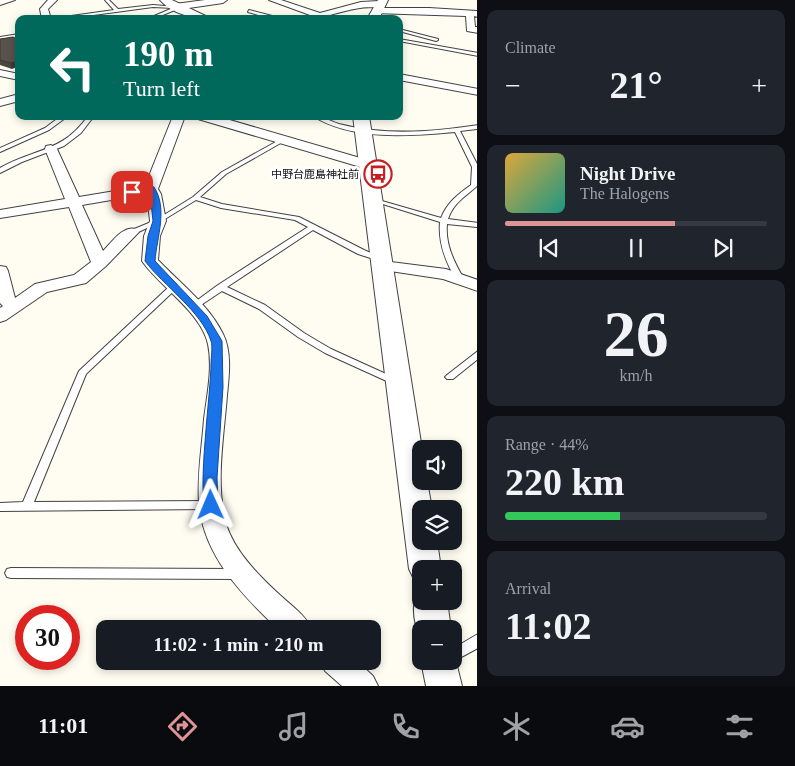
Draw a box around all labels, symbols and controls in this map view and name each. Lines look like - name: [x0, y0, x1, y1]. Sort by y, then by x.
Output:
- icon: left: [40, 35, 105, 100]
- text: 190 m: [123, 35, 213, 74]
- text: Climate: [505, 39, 556, 56]
- text: 21°: [609, 64, 663, 106]
- text: −: [505, 70, 521, 101]
- text: +: [751, 70, 767, 101]
- text: Turn left: [123, 76, 200, 101]
- bus stop icon: 中野台鹿島神社前: [363, 159, 393, 189]
- text: Night Drive: [580, 163, 676, 184]
- place label: 中野台鹿島神社前: [271, 168, 359, 180]
- pin: [111, 171, 153, 213]
- icon: arrive: [118, 178, 146, 206]
- text: The Halogens: [580, 185, 669, 202]
- icon: previous: [535, 234, 563, 262]
- icon: pause: [622, 234, 650, 262]
- icon: next: [709, 234, 737, 262]
- text: 26: [604, 298, 669, 370]
- text: km/h: [620, 367, 652, 384]
- text: Range · 44%: [505, 436, 589, 453]
- map controls: [412, 440, 462, 670]
- button: sound: [412, 440, 462, 490]
- text: 220 km: [505, 461, 624, 503]
- position arrow: [184, 478, 236, 530]
- button: layers: [412, 500, 462, 550]
- button: +: [412, 560, 462, 610]
- text: Arrival: [505, 580, 551, 597]
- speed limit sign: 30: [15, 605, 80, 670]
- text: 11:02: [505, 605, 592, 647]
- button: −: [412, 620, 462, 670]
- text: 11:02 · 1 min · 210 m: [154, 634, 323, 655]
- icon: directions: [165, 709, 200, 744]
- icon: music: [276, 709, 311, 744]
- icon: phone: [388, 709, 423, 744]
- icon: climate: [499, 709, 534, 744]
- icon: car: [610, 709, 645, 744]
- icon: filters: [722, 709, 757, 744]
- text: 11:01: [38, 713, 88, 738]

